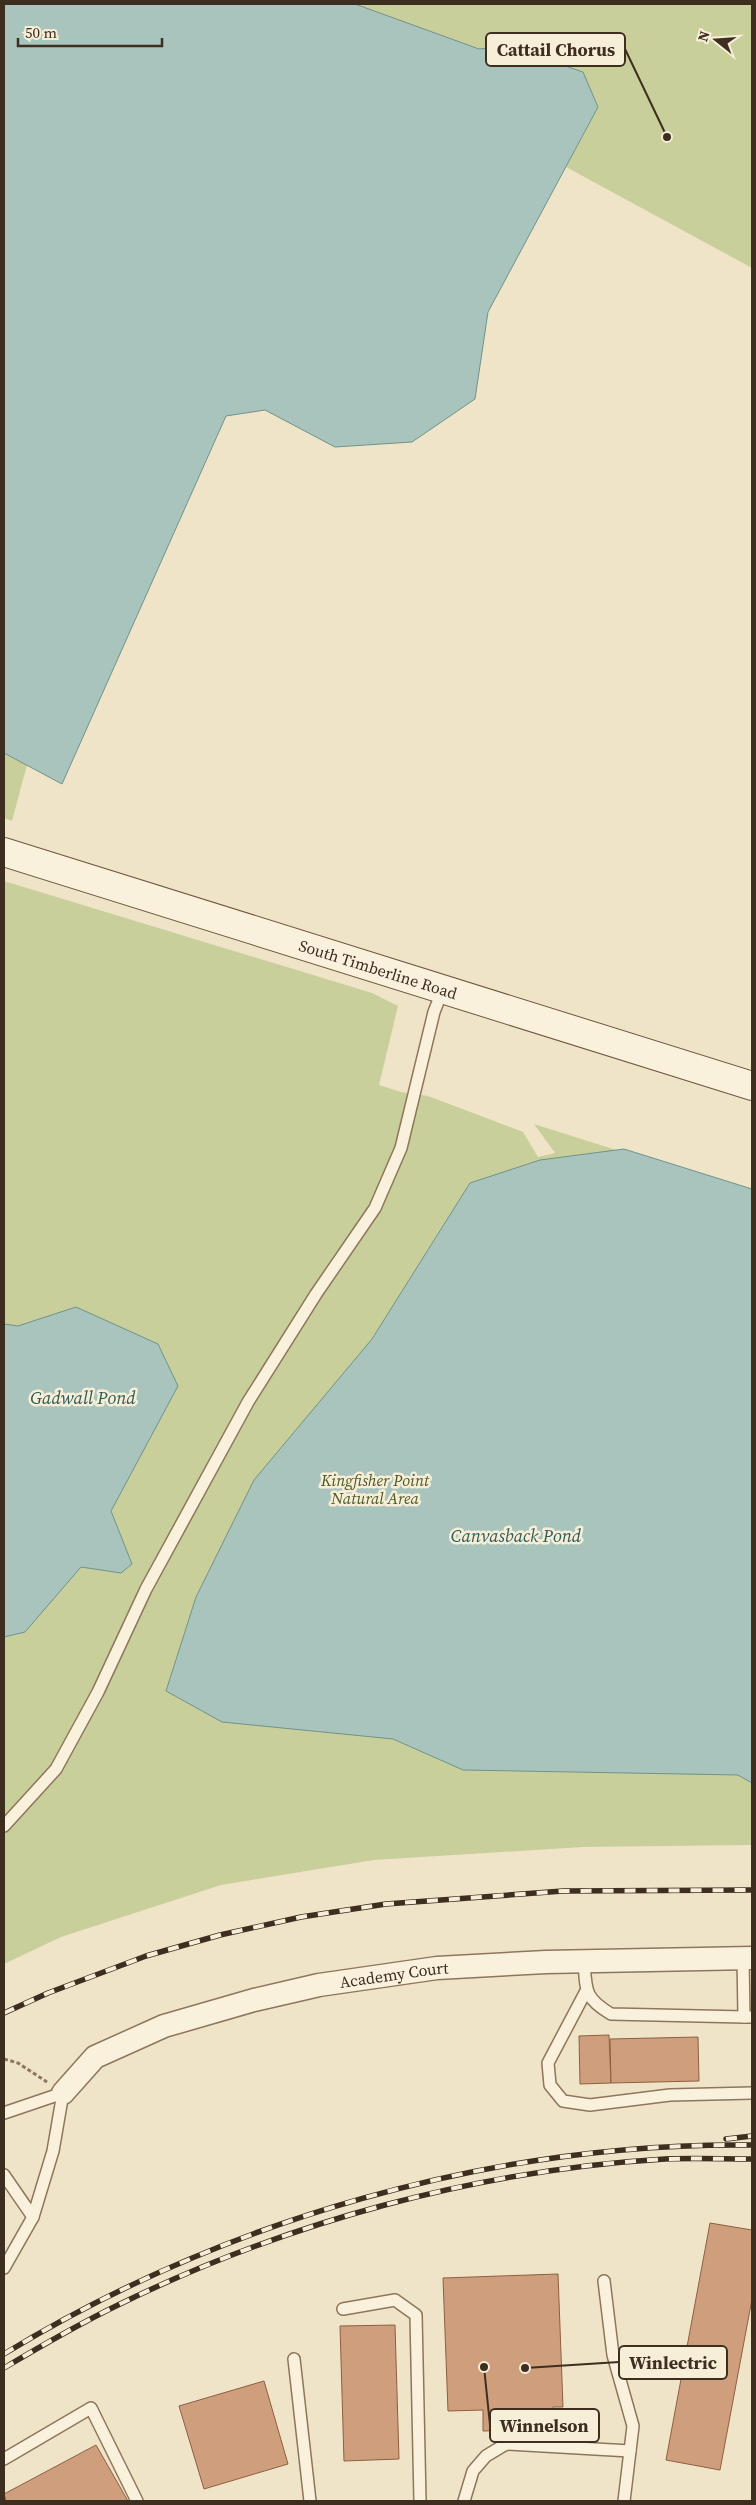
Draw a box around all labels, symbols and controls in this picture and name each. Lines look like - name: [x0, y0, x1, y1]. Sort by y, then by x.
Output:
- scale bar: [18, 15, 161, 47]
- north arrow: [691, 15, 741, 65]
- text: 50 m: [25, 22, 57, 43]
- text: N: [693, 28, 715, 44]
- callout: Cattail Chorus: [486, 33, 625, 66]
- text: Cattail Chorus: [497, 37, 615, 62]
- street label: South Timberline Road: [296, 934, 460, 1004]
- water label: Gadwall Pond: [30, 1385, 136, 1410]
- park label: Kingfisher Point Natural Area: [320, 1469, 430, 1509]
- water label: Canvasback Pond: [451, 1523, 582, 1548]
- street label: Academy Court: [338, 1956, 450, 1993]
- callout: Winlectric: [619, 2346, 727, 2379]
- text: Winlectric: [629, 2350, 717, 2375]
- callout: Winnelson: [490, 2409, 599, 2442]
- text: Winnelson: [499, 2413, 589, 2438]

